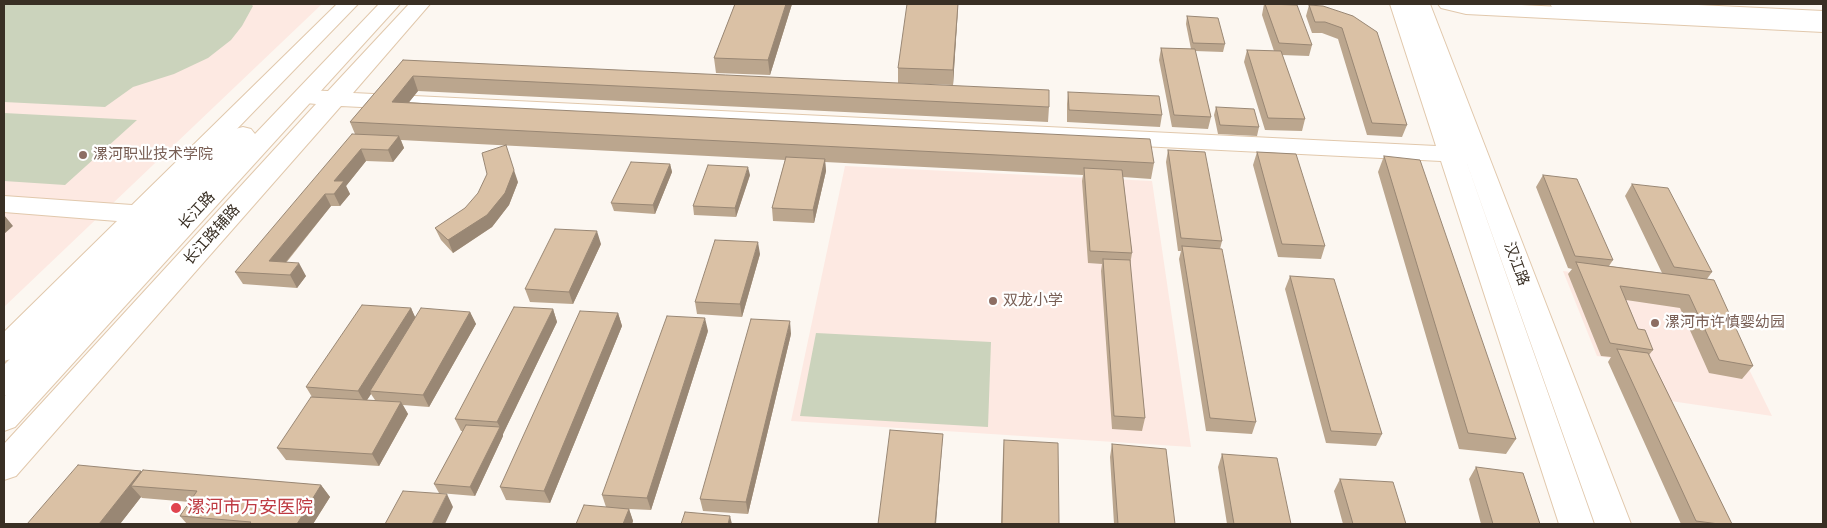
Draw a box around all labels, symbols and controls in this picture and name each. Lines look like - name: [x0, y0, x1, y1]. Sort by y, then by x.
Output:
- place label: 漯河职业技术学院: [93, 146, 213, 164]
- marker: 漯河职业技术学院: [77, 149, 89, 161]
- street label: 长江路: [175, 188, 219, 234]
- street label: 长江路辅路: [180, 201, 244, 269]
- street label: 汉江路: [1500, 240, 1532, 288]
- place label: 双龙小学: [1003, 292, 1063, 310]
- marker: 双龙小学: [987, 295, 999, 307]
- place label: 漯河市许慎婴幼园: [1665, 314, 1785, 332]
- marker: 漯河市许慎婴幼园: [1649, 317, 1661, 329]
- place label: 漯河市万安医院: [187, 497, 313, 519]
- marker: 漯河市万安医院: [169, 501, 183, 515]

